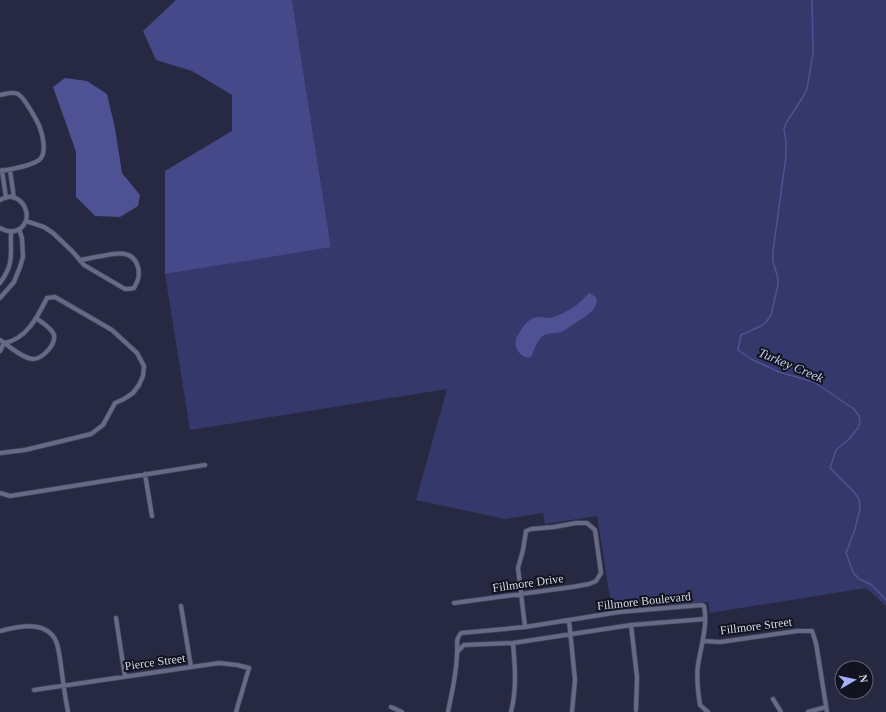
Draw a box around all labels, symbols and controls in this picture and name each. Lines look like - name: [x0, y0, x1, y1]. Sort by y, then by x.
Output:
- water label: Turkey Creek: [756, 345, 826, 386]
- street label: Fillmore Drive: [492, 571, 564, 595]
- street label: Fillmore Boulevard: [596, 589, 692, 613]
- street label: Fillmore Street: [719, 615, 793, 637]
- street label: Pierce Street: [124, 651, 187, 673]
- north arrow: [834, 660, 874, 700]
- text: N: [857, 674, 870, 683]

